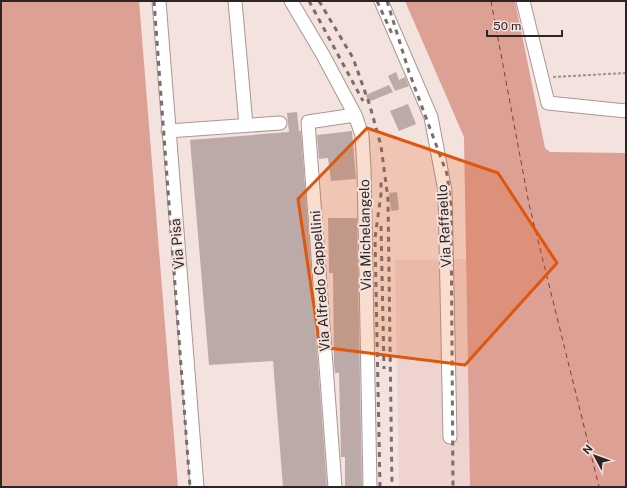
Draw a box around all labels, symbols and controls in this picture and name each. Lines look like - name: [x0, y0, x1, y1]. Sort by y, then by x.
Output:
- scale bar: [487, 12, 562, 38]
- text: 50 m: [493, 19, 521, 33]
- street label: Via Michelangelo: [356, 179, 374, 291]
- street label: Via Raffaello: [434, 184, 454, 268]
- street label: Via Alfredo Cappellini: [307, 210, 333, 352]
- street label: Via Pisa: [167, 218, 187, 270]
- north arrow: [575, 436, 615, 476]
- text: N: [580, 442, 595, 457]

